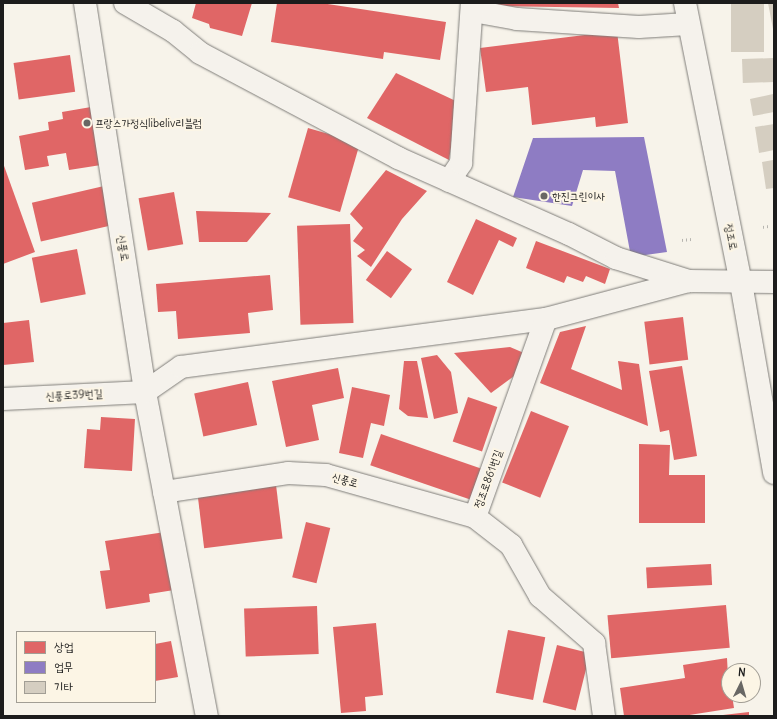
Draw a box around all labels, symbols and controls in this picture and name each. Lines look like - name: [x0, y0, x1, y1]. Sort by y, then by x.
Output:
- place label: 프랑스가정식libeliv리블럽: [95, 116, 202, 130]
- marker: 프랑스가정식libeliv리블럽: [82, 118, 92, 128]
- place label: 한진그린이사: [552, 189, 605, 203]
- marker: 한진그린이사: [539, 191, 549, 201]
- street label: 정조로: [722, 223, 740, 251]
- street label: 신풍로: [114, 234, 132, 262]
- street label: 신풍로39번길: [45, 387, 103, 403]
- street label: 정조로861번길: [471, 448, 505, 510]
- street label: 신풍로: [330, 470, 360, 490]
- legend: [16, 631, 156, 703]
- text: 상업: [54, 639, 73, 654]
- text: 업무: [54, 659, 73, 674]
- north arrow: [721, 663, 761, 703]
- text: N: [738, 665, 746, 679]
- text: 기타: [54, 679, 73, 694]

